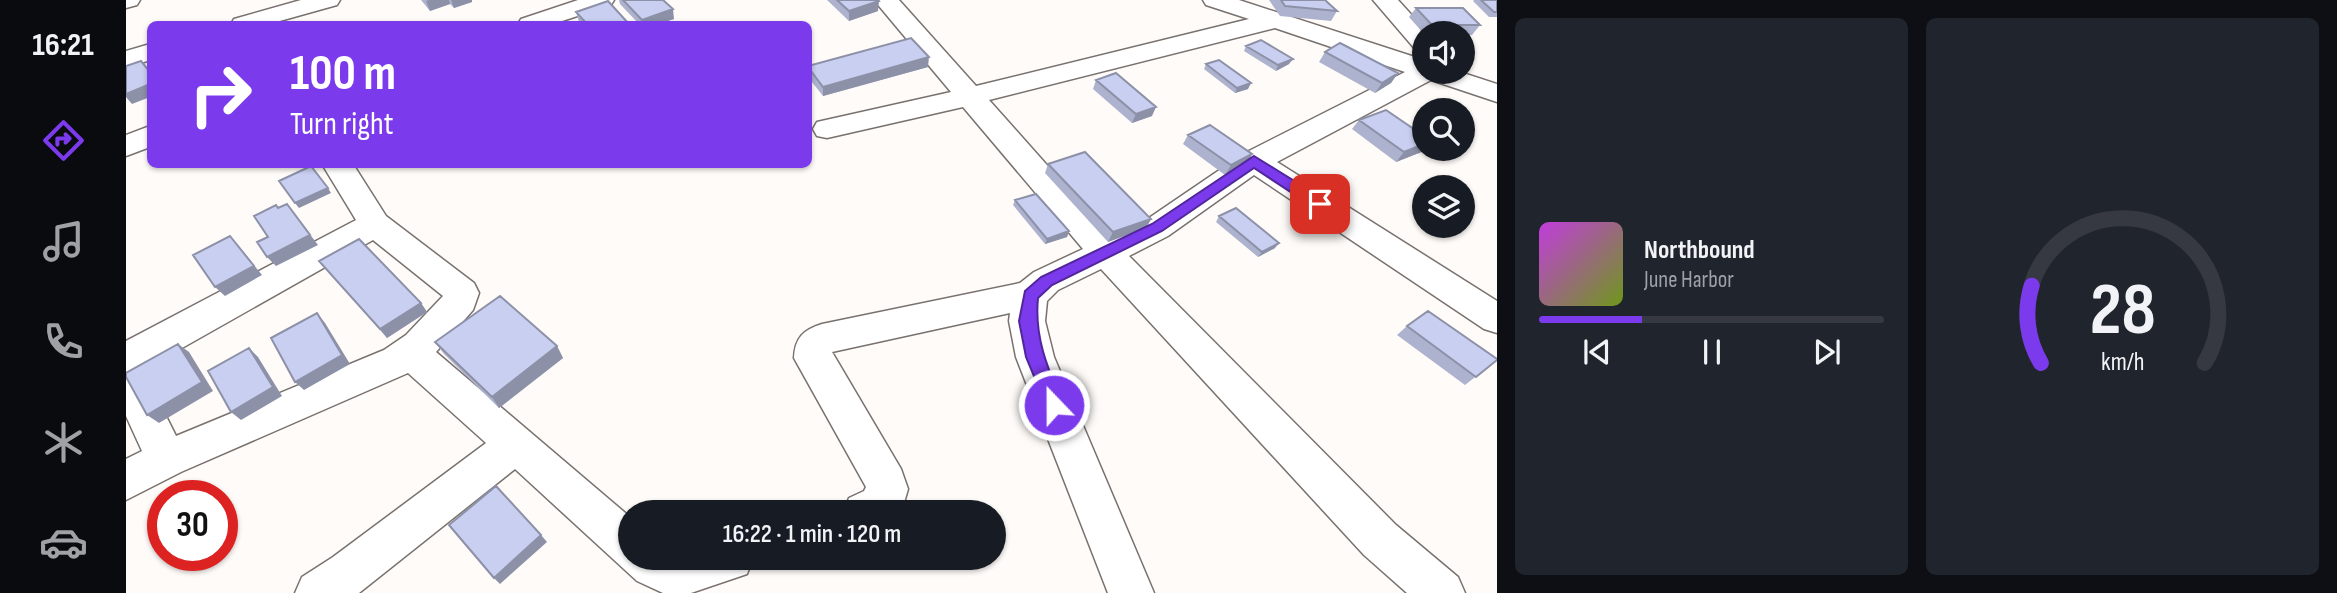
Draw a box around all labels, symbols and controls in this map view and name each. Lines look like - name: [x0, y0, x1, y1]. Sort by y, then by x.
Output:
- map controls: [1412, 21, 1475, 238]
- button: sound: [1412, 21, 1475, 84]
- text: 16:21: [32, 26, 94, 65]
- text: 100 m: [290, 45, 396, 104]
- icon: right: [175, 49, 266, 140]
- button: search: [1412, 98, 1475, 161]
- text: Turn right: [290, 105, 394, 144]
- icon: directions: [39, 116, 88, 165]
- pin: [1290, 174, 1350, 234]
- button: layers: [1412, 175, 1475, 238]
- icon: arrive: [1301, 185, 1339, 223]
- icon: music: [39, 217, 88, 266]
- text: Northbound: [1644, 235, 1755, 266]
- text: June Harbor: [1644, 266, 1734, 294]
- text: 28: [2089, 267, 2156, 355]
- icon: phone: [39, 317, 88, 366]
- icon: previous: [1578, 333, 1616, 371]
- icon: pause: [1693, 333, 1731, 371]
- icon: next: [1808, 333, 1846, 371]
- text: km/h: [2101, 346, 2144, 377]
- position arrow: [1017, 368, 1091, 442]
- icon: climate: [39, 418, 88, 467]
- speed limit sign: 30: [147, 480, 238, 571]
- icon: car: [39, 518, 88, 567]
- text: 16:22 · 1 min · 120 m: [723, 519, 901, 550]

